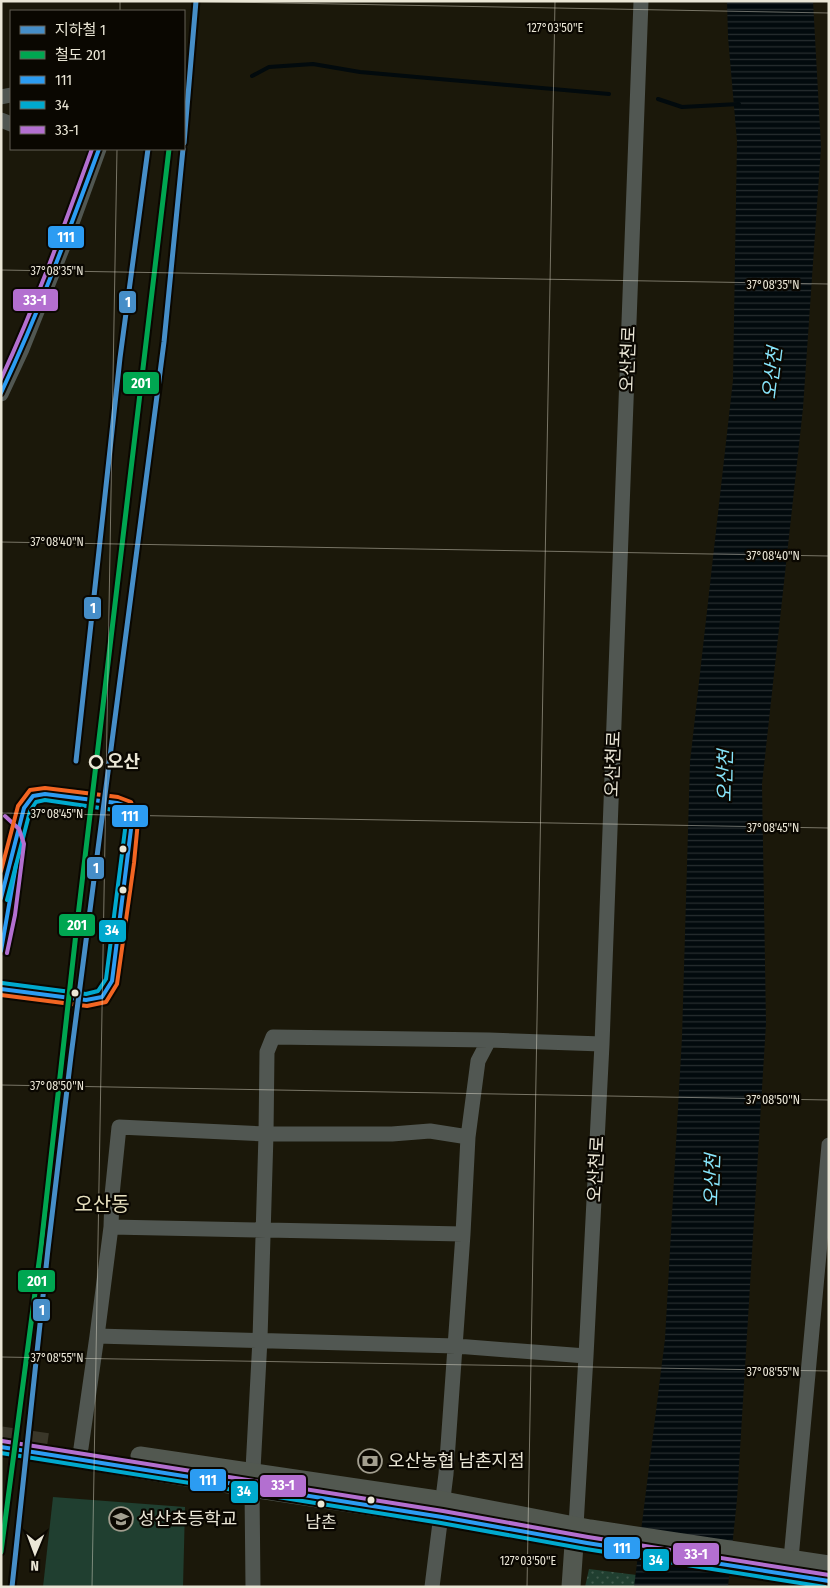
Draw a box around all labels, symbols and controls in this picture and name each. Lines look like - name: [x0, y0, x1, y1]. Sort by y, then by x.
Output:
- legend: [10, 10, 185, 150]
- text: 지하철 1: [55, 21, 106, 39]
- text: 127°03'50"E: [527, 21, 583, 35]
- text: 철도 201: [55, 46, 106, 64]
- text: 111: [55, 71, 72, 89]
- text: 34: [55, 96, 69, 114]
- text: 33-1: [55, 121, 79, 139]
- line badge: 111: [47, 225, 85, 249]
- text: 111: [57, 229, 75, 246]
- text: 37°08'35"N: [31, 264, 83, 278]
- text: 37°08'35"N: [747, 278, 799, 292]
- line badge: 33-1: [12, 288, 59, 312]
- line badge: 1: [118, 290, 137, 314]
- text: 33-1: [22, 292, 47, 309]
- text: 1: [125, 294, 131, 311]
- street label: 오산천로: [616, 326, 640, 392]
- water label: 오산천: [757, 344, 787, 400]
- line badge: 201: [122, 371, 160, 395]
- text: 201: [130, 375, 151, 392]
- text: 37°08'40"N: [30, 535, 84, 549]
- text: 37°08'40"N: [746, 549, 800, 563]
- line badge: 1: [83, 596, 102, 620]
- text: 1: [90, 600, 96, 617]
- street label: 오산천로: [601, 731, 625, 797]
- water label: 오산천: [713, 748, 737, 802]
- place label: 오산: [107, 751, 141, 773]
- marker: 오산: [89, 755, 103, 769]
- line badge: 111: [111, 804, 149, 828]
- text: 37°08'45"N: [31, 807, 83, 821]
- text: 111: [121, 808, 139, 825]
- text: 37°08'45"N: [747, 821, 799, 835]
- unlabelled marker: [118, 844, 128, 854]
- line badge: 1: [86, 856, 105, 880]
- text: 1: [93, 860, 99, 877]
- unlabelled marker: [118, 885, 128, 895]
- line badge: 201: [58, 913, 96, 937]
- text: 201: [66, 917, 87, 934]
- line badge: 34: [98, 919, 127, 943]
- text: 34: [104, 922, 119, 939]
- unlabelled marker: [70, 988, 80, 998]
- text: 37°08'50"N: [30, 1079, 84, 1093]
- text: 37°08'50"N: [746, 1093, 800, 1107]
- street label: 오산천로: [583, 1135, 609, 1203]
- water label: 오산천: [700, 1152, 724, 1207]
- district label: 오산동: [74, 1192, 130, 1216]
- line badge: 201: [17, 1269, 56, 1293]
- text: 201: [26, 1273, 47, 1290]
- line badge: 1: [32, 1298, 51, 1322]
- text: 1: [39, 1302, 45, 1319]
- text: 37°08'55"N: [31, 1351, 83, 1365]
- text: 37°08'55"N: [747, 1365, 799, 1379]
- bank icon: 오산농협 남촌지점: [357, 1448, 383, 1474]
- place label: 오산농협 남촌지점: [388, 1450, 525, 1472]
- line badge: 111: [189, 1468, 227, 1492]
- text: 111: [199, 1472, 217, 1489]
- line badge: 33-1: [259, 1474, 307, 1498]
- text: 33-1: [270, 1477, 295, 1494]
- line badge: 34: [230, 1480, 259, 1504]
- text: 34: [236, 1483, 251, 1500]
- unlabelled marker: [366, 1495, 376, 1505]
- marker: 남촌: [316, 1499, 326, 1509]
- school or university icon: 성산초등학교: [108, 1506, 134, 1532]
- place label: 성산초등학교: [138, 1508, 237, 1530]
- place label: 남촌: [305, 1512, 337, 1533]
- north arrow: [10, 1528, 60, 1578]
- line badge: 111: [603, 1536, 641, 1560]
- text: 111: [613, 1540, 631, 1557]
- line badge: 33-1: [672, 1542, 720, 1566]
- text: 33-1: [683, 1546, 708, 1563]
- line badge: 34: [642, 1548, 670, 1572]
- text: 34: [648, 1552, 663, 1569]
- text: 127°03'50"E: [500, 1554, 556, 1568]
- text: N: [30, 1557, 39, 1574]

